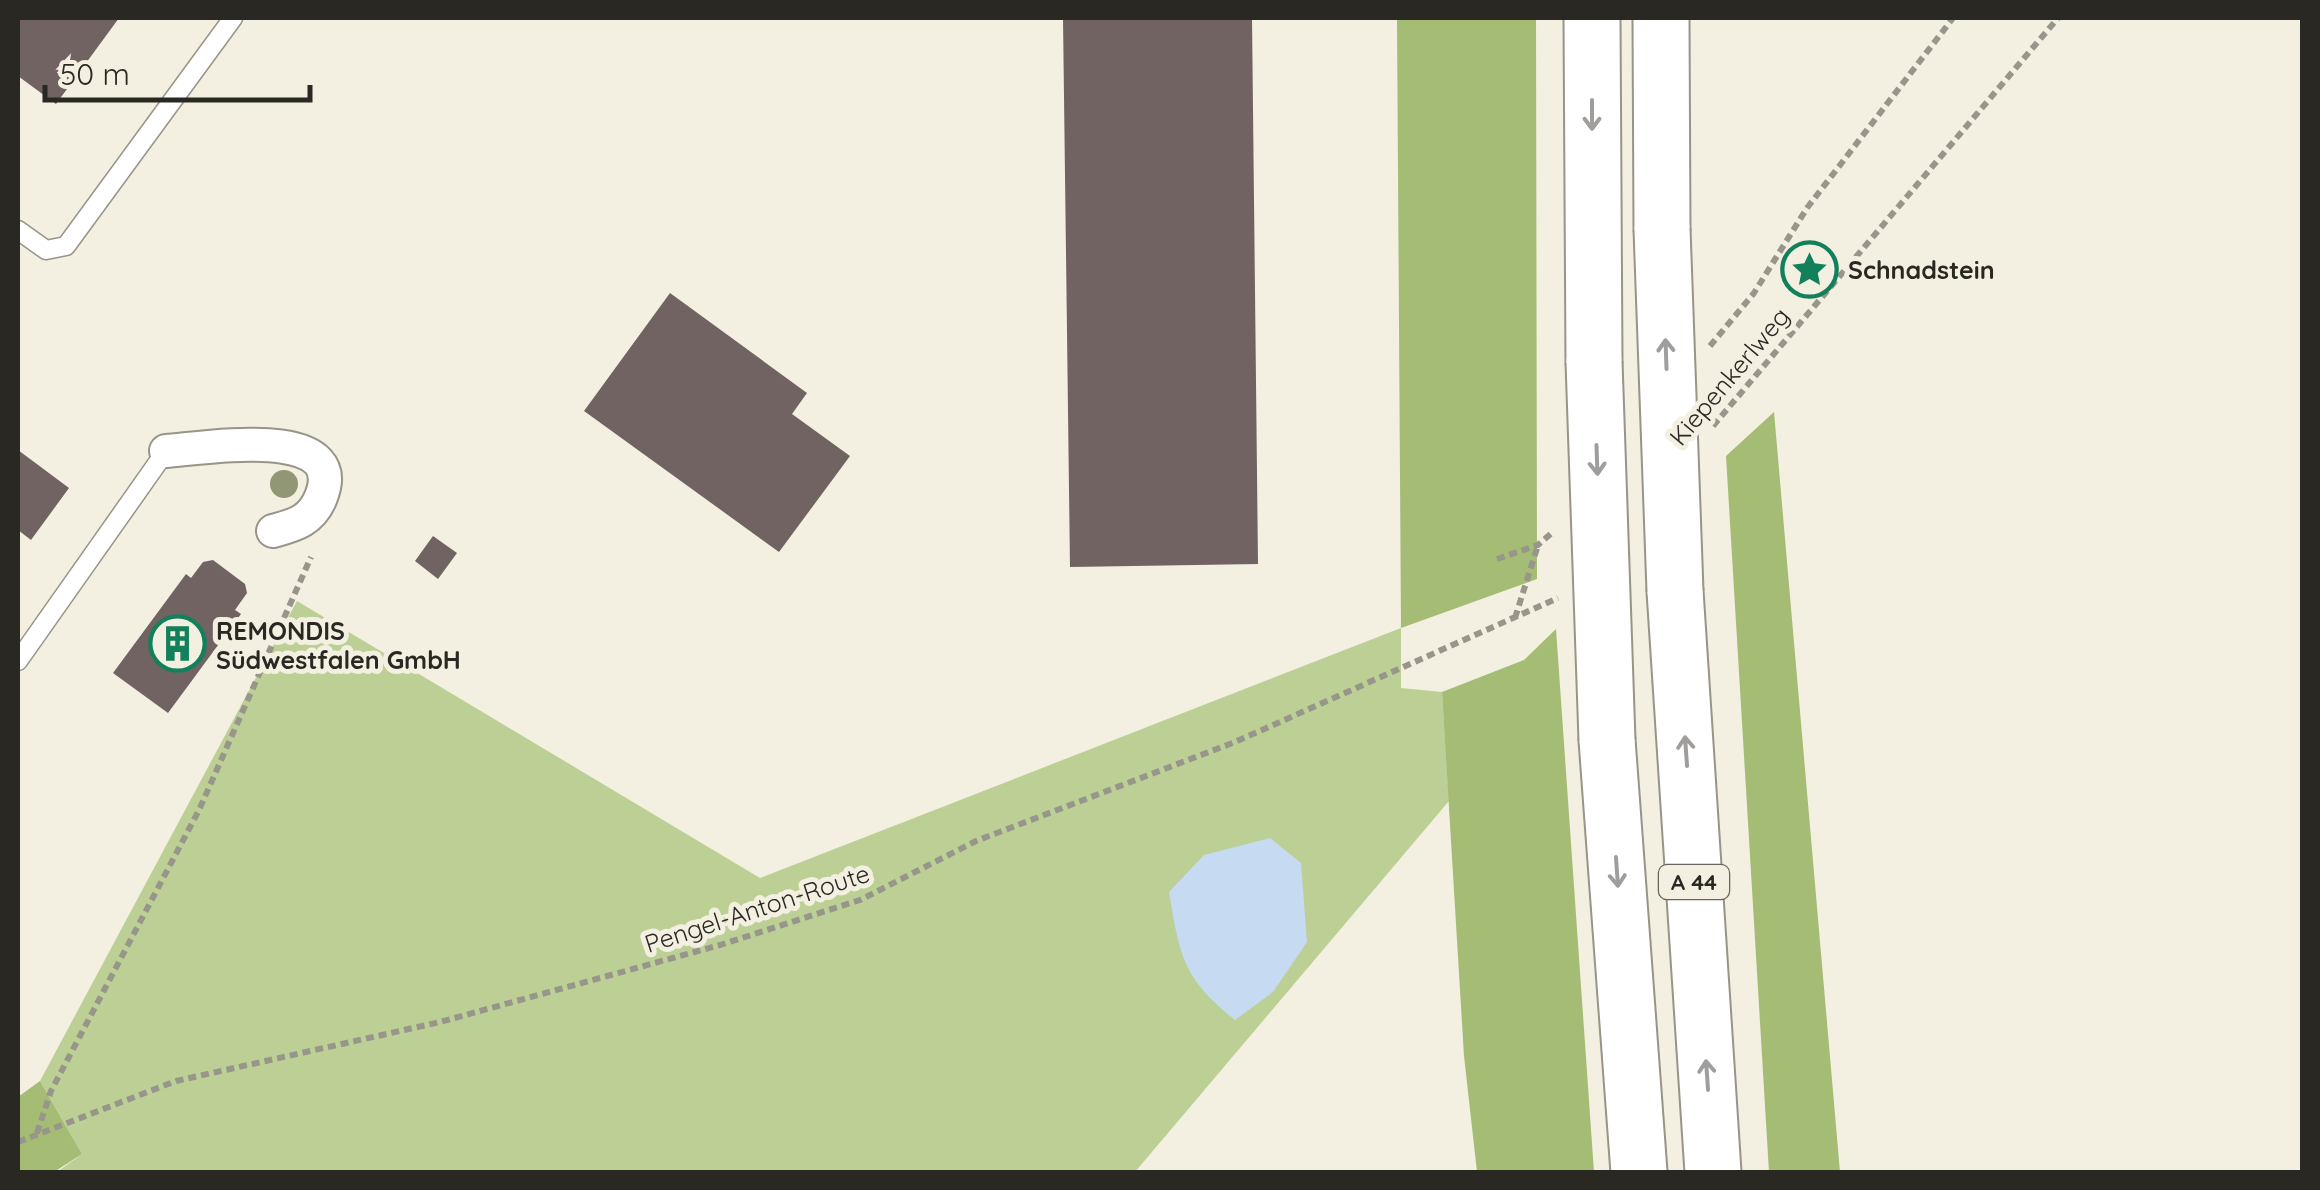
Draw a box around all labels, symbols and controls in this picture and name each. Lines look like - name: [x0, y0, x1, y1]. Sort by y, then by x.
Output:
- scale bar: [45, 40, 310, 102]
- text: 50 m: [60, 55, 130, 93]
- one-way arrow: [1582, 98, 1602, 130]
- place icon: Schnadstein: [1779, 239, 1839, 299]
- place label: Schnadstein: [1848, 254, 1995, 285]
- street label: Kiepenkerlweg: [1662, 301, 1796, 451]
- one-way arrow: [1657, 338, 1676, 370]
- one-way arrow: [1588, 443, 1607, 475]
- building icon: REMONDIS Südwestfalen GmbH: [147, 614, 207, 674]
- place label: REMONDIS Südwestfalen GmbH: [216, 615, 461, 675]
- one-way arrow: [1676, 735, 1695, 767]
- one-way arrow: [1608, 855, 1627, 887]
- street label: Pengel-Anton-Route: [641, 857, 873, 959]
- road number: A 44: [1659, 865, 1729, 899]
- one-way arrow: [1697, 1060, 1716, 1092]

